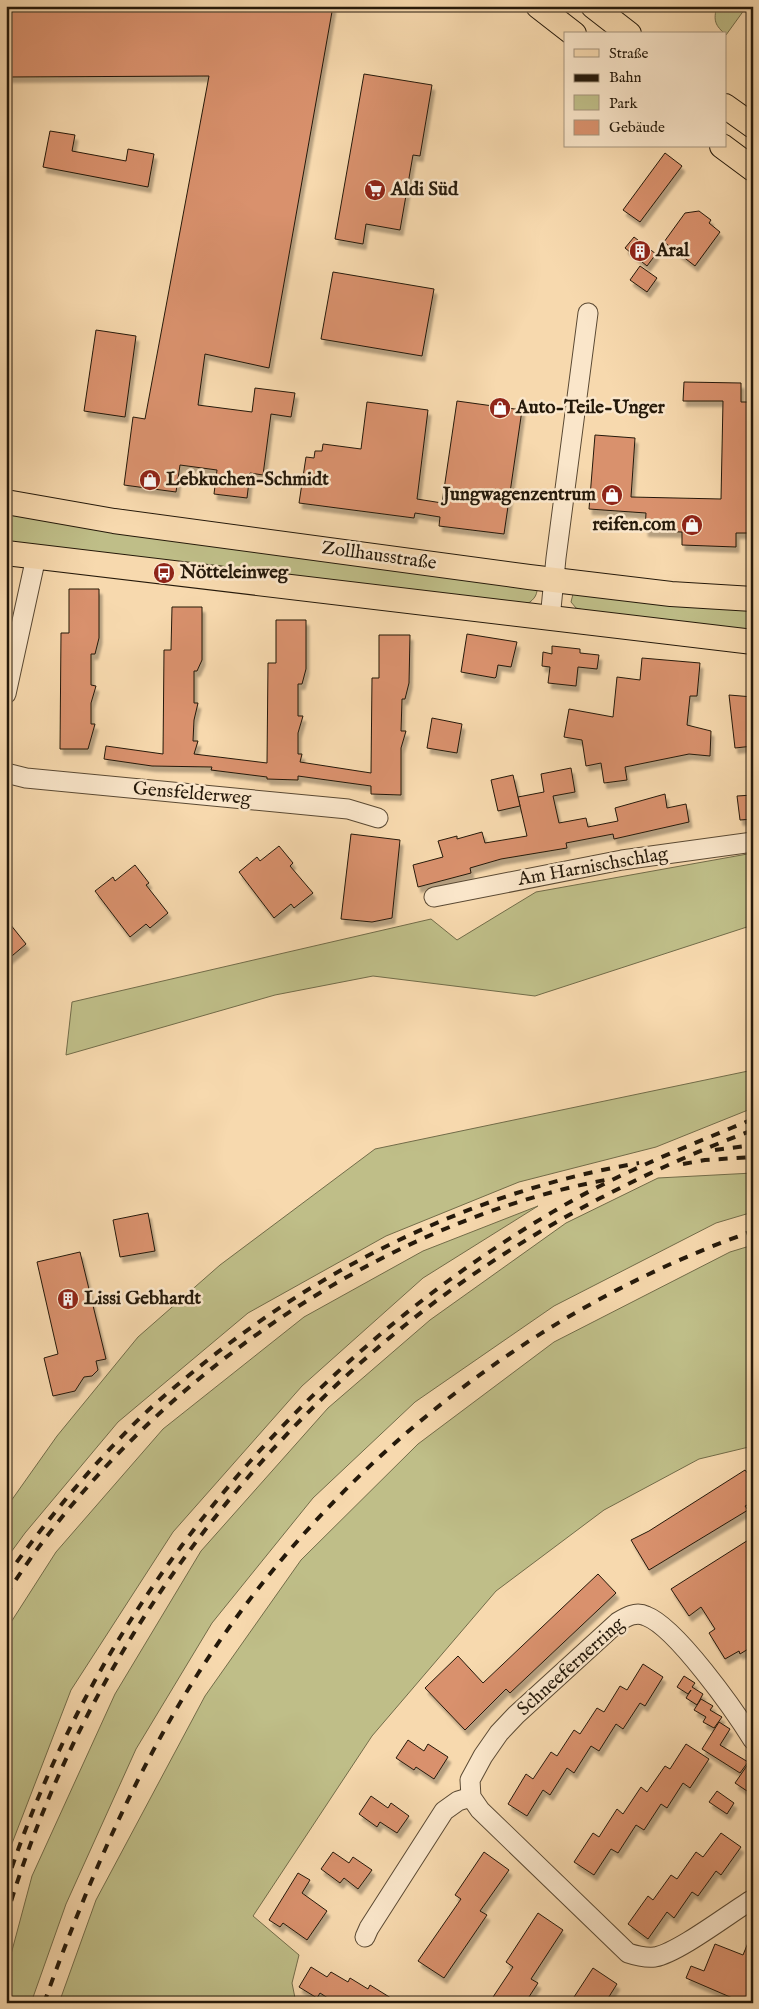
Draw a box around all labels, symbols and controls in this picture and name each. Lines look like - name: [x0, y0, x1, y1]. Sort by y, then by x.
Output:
- legend: [564, 32, 726, 148]
- text: Straße: [609, 44, 649, 63]
- text: Bahn: [609, 68, 641, 87]
- text: Park: [609, 94, 639, 113]
- text: Gebäude: [609, 118, 665, 137]
- supermarket icon: Aldi Süd: [363, 178, 387, 202]
- place label: Aldi Süd: [390, 178, 459, 202]
- building icon: Aral: [628, 239, 652, 263]
- place label: Aral: [655, 239, 690, 263]
- shop icon: Auto-Teile-Unger: [488, 396, 512, 420]
- place label: Auto-Teile-Unger: [515, 396, 666, 420]
- shop icon: Lebkuchen-Schmidt: [138, 468, 162, 492]
- place label: Lebkuchen-Schmidt: [166, 468, 329, 492]
- place label: Jungwagenzentrum: [440, 483, 596, 507]
- shop icon: Jungwagenzentrum: [600, 483, 624, 507]
- place label: reifen.com: [592, 513, 676, 537]
- shop icon: reifen.com: [680, 513, 704, 537]
- street label: Zollhausstraße: [320, 536, 438, 576]
- bus stop icon: Nötteleinweg: [152, 561, 176, 585]
- place label: Nötteleinweg: [179, 561, 289, 585]
- street label: Gensfelderweg: [132, 777, 253, 811]
- street label: Am Harnischschlag: [515, 842, 671, 892]
- building icon: Lissi Gebhardt: [56, 1287, 80, 1311]
- place label: Lissi Gebhardt: [84, 1287, 201, 1311]
- street label: Schneefernerring: [512, 1612, 630, 1722]

